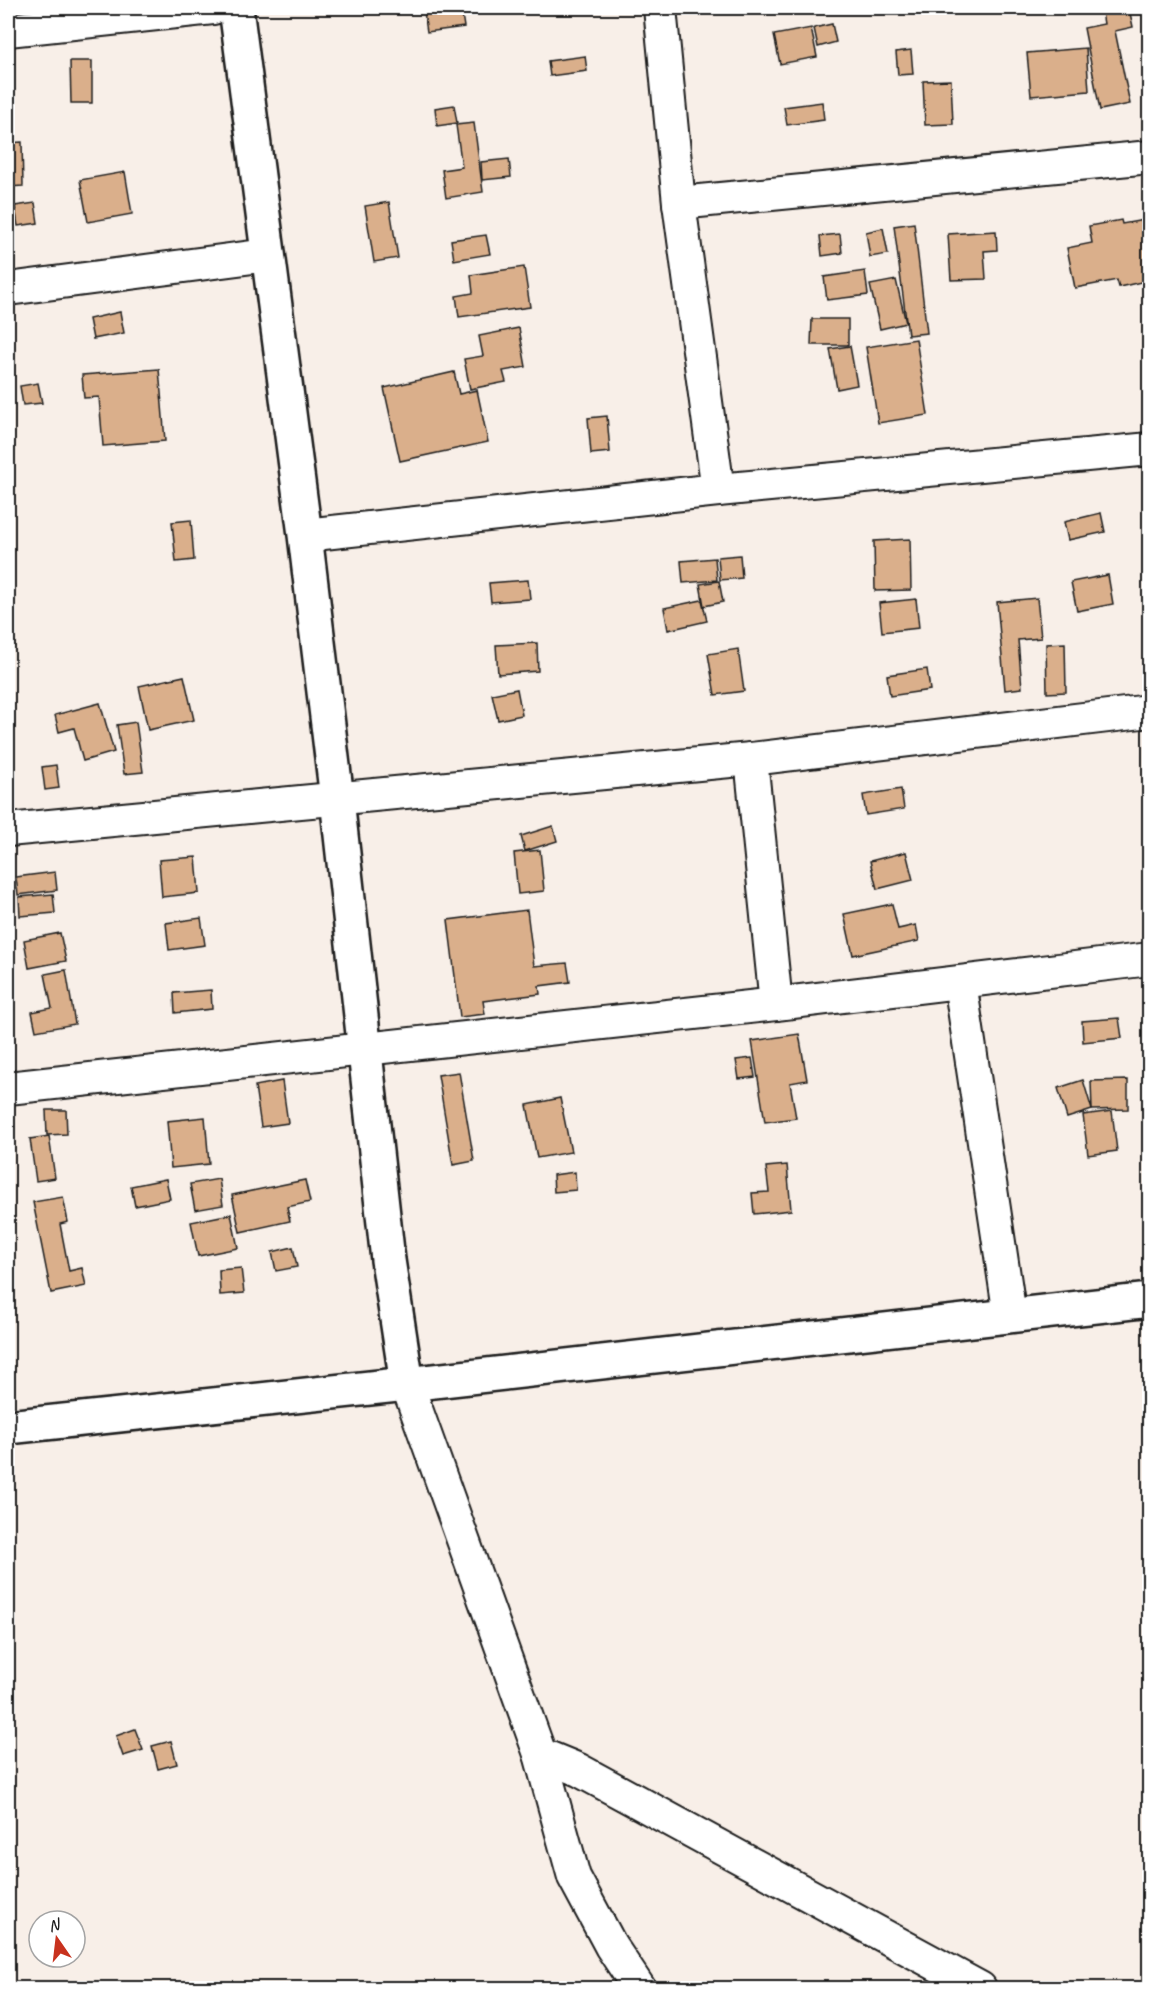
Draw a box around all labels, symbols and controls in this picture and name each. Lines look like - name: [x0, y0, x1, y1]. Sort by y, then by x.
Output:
- north arrow: [27, 1909, 87, 1969]
- text: N: [46, 1914, 64, 1936]

